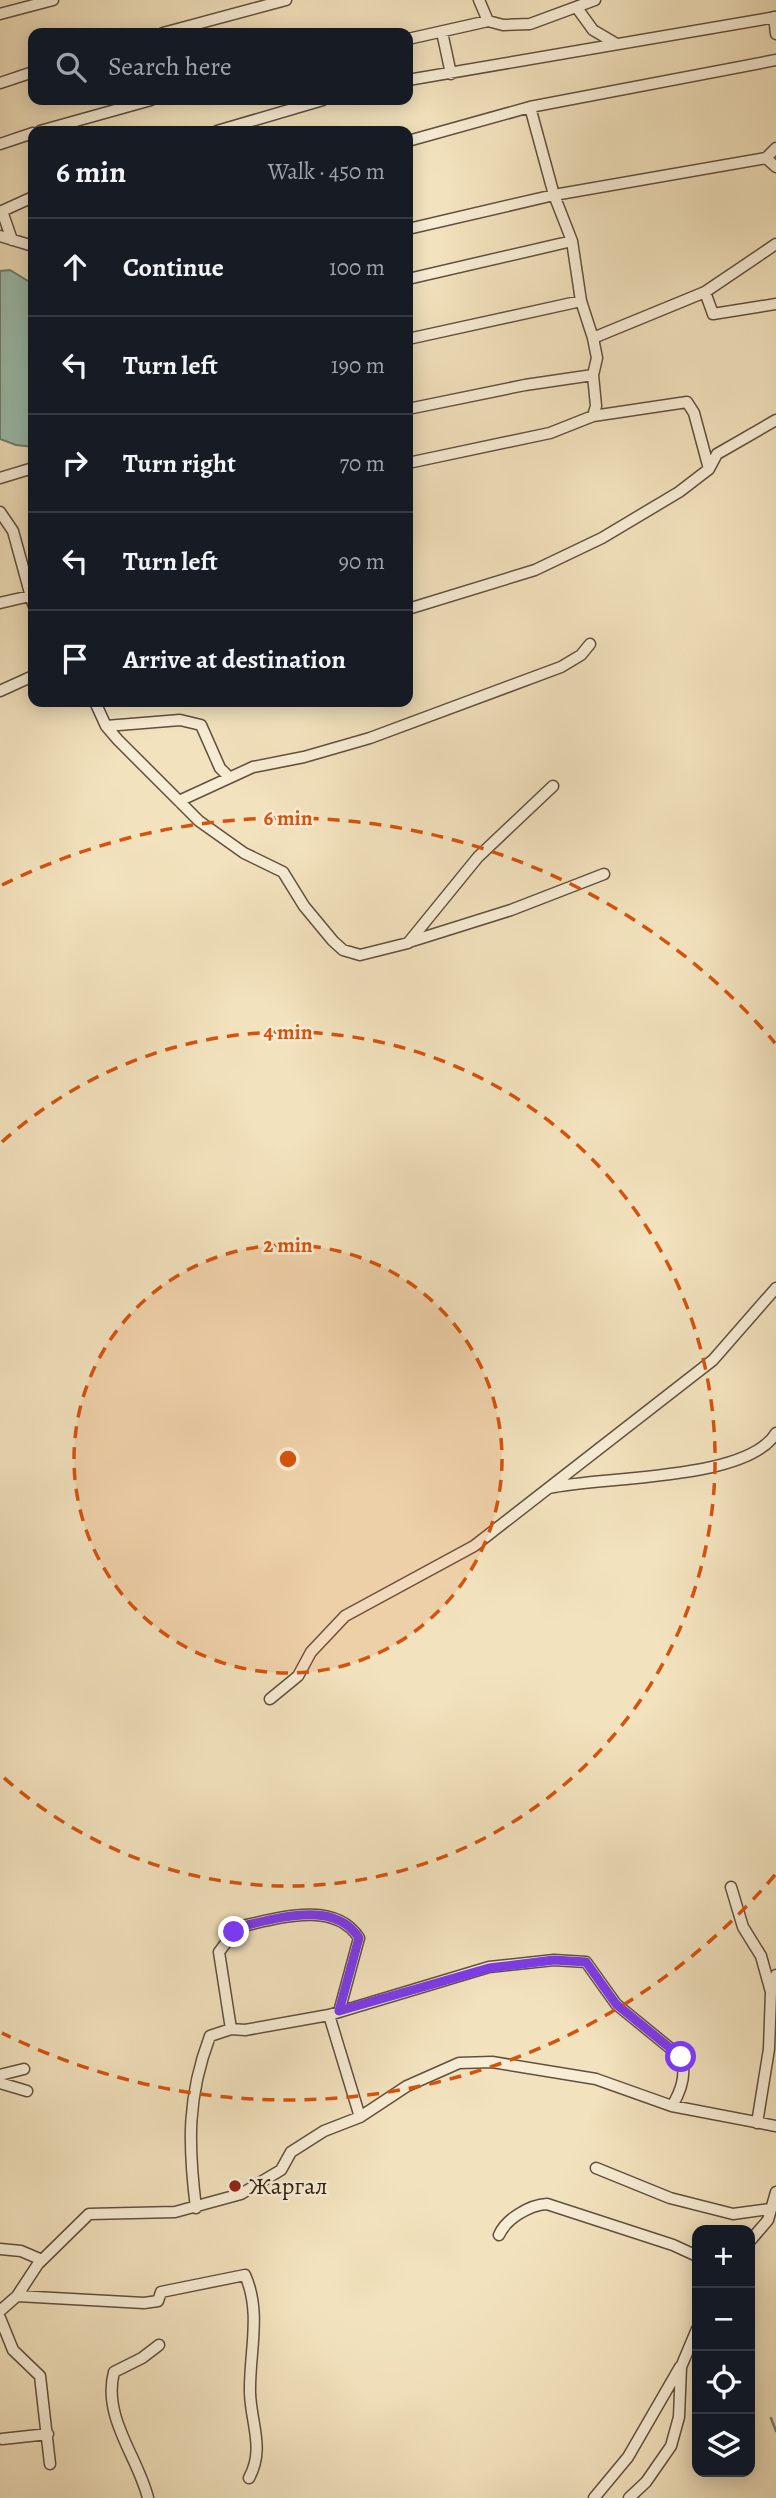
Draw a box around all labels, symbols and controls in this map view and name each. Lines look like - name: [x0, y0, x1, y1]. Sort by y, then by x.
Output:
- search box: [28, 28, 413, 105]
- icon: search: [52, 48, 90, 86]
- text: Search here: [108, 49, 232, 84]
- text: 6 min: [56, 152, 126, 192]
- text: Walk · 450 m: [268, 156, 385, 187]
- icon: ahead: [56, 248, 94, 286]
- text: Continue: [123, 250, 224, 285]
- text: 100 m: [329, 252, 385, 283]
- icon: left: [56, 346, 94, 384]
- text: Turn left: [123, 348, 218, 383]
- text: 190 m: [331, 350, 385, 381]
- icon: right: [56, 444, 94, 482]
- text: Turn right: [123, 446, 236, 481]
- text: 70 m: [339, 448, 385, 479]
- icon: left: [56, 542, 94, 580]
- text: Turn left: [123, 544, 218, 579]
- text: 90 m: [339, 546, 385, 577]
- icon: arrive: [56, 640, 94, 678]
- text: Arrive at destination: [123, 642, 346, 677]
- text: 6 min: [264, 804, 313, 832]
- text: 4 min: [263, 1018, 313, 1046]
- text: 2 min: [263, 1231, 313, 1259]
- centre of rings: [276, 1447, 300, 1471]
- route end: [218, 1916, 249, 1947]
- route start: [665, 2041, 696, 2072]
- place label: Жаргал: [249, 2170, 327, 2202]
- marker: Жаргал: [227, 2178, 243, 2194]
- map controls: [692, 2225, 755, 2477]
- button: +: [692, 2225, 755, 2288]
- button: −: [692, 2288, 755, 2351]
- button: locate: [692, 2351, 755, 2414]
- button: layers: [692, 2414, 755, 2477]

